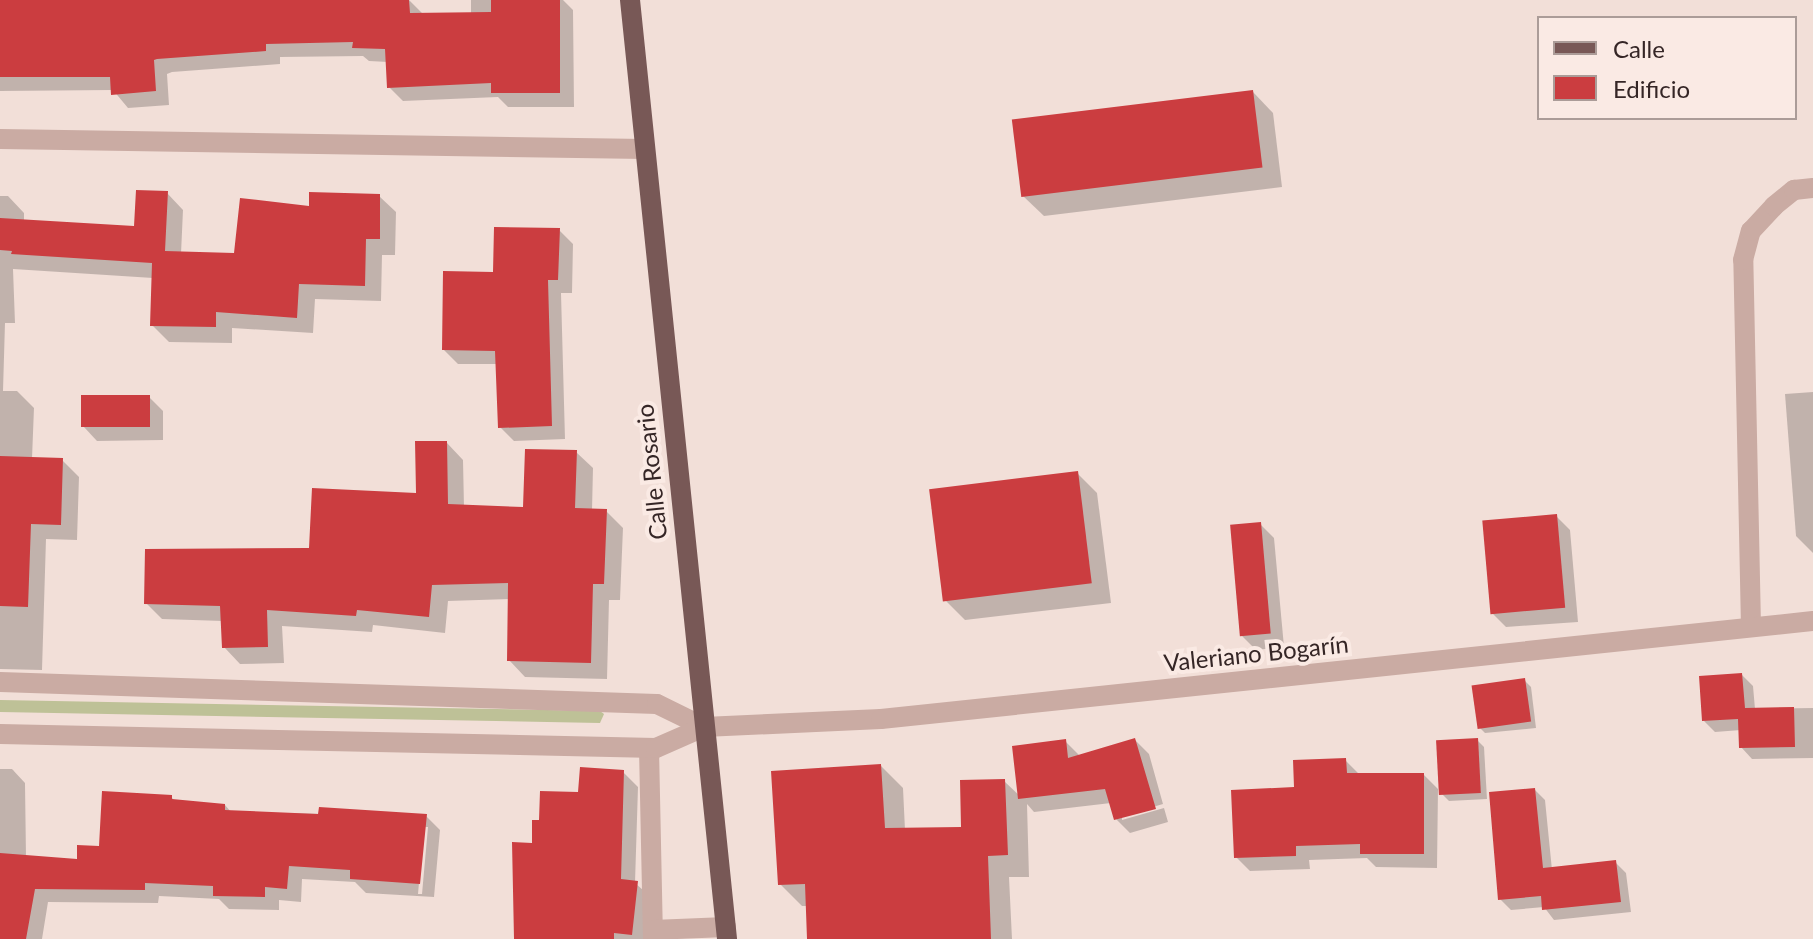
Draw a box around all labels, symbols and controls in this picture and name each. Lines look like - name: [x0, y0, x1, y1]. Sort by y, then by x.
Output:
- legend: [1537, 16, 1797, 120]
- text: Calle: [1613, 34, 1665, 63]
- text: Edificio: [1613, 74, 1690, 103]
- street label: Calle Rosario: [630, 403, 672, 541]
- street label: Valeriano Bogarín: [1162, 629, 1350, 677]

